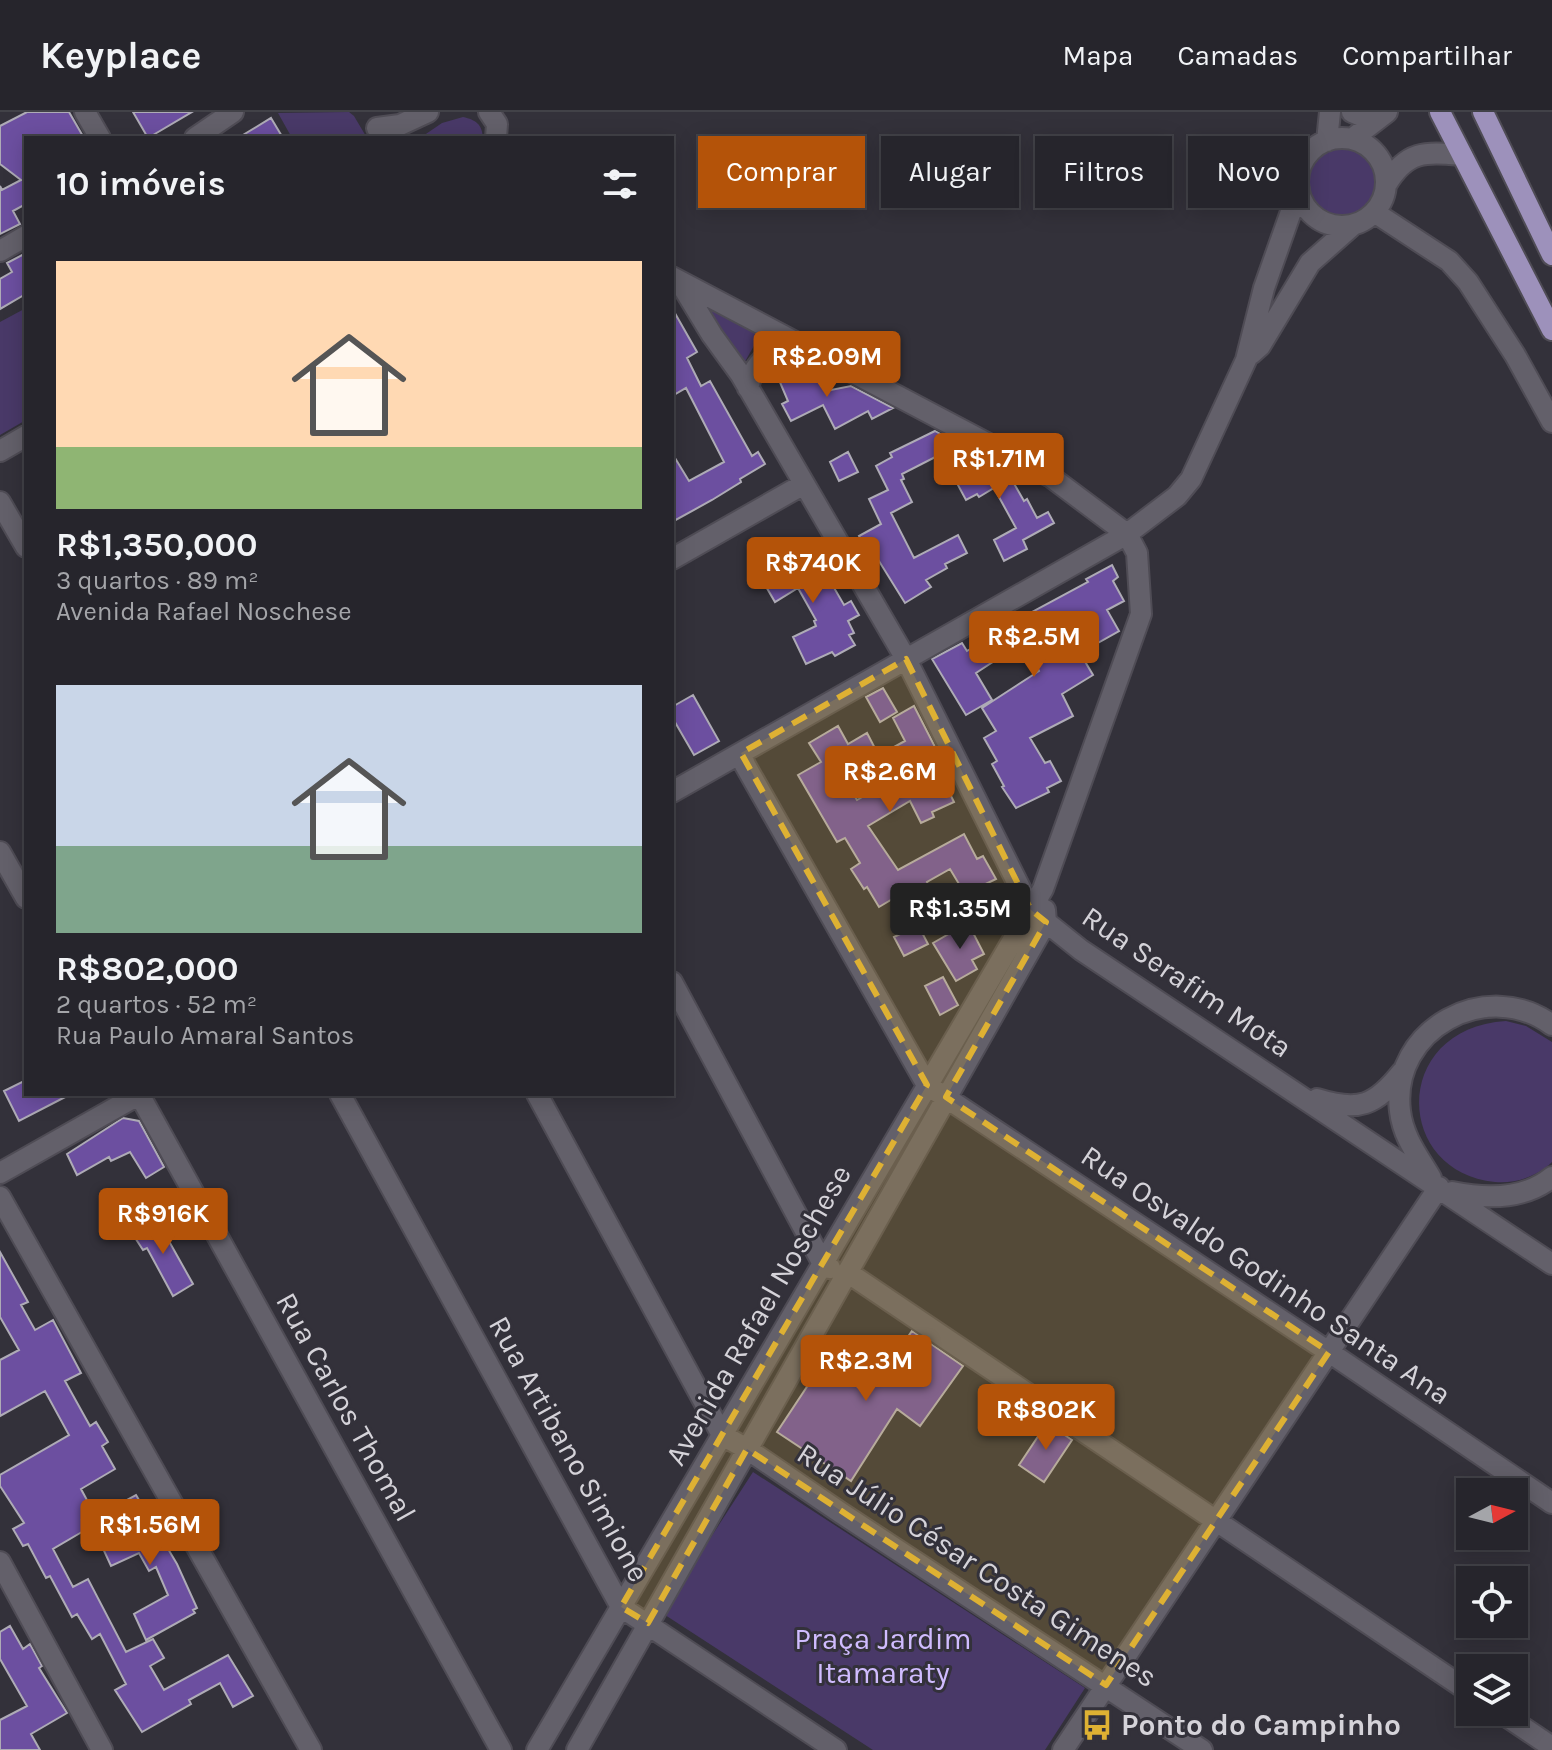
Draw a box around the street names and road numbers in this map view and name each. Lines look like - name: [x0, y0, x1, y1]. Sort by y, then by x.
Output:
- street label: Rua Serafim Mota: [1075, 899, 1299, 1065]
- street label: Rua Osvaldo Godinho Santa Ana: [1074, 1138, 1458, 1412]
- street label: Avenida Rafael Noschese: [657, 1158, 859, 1472]
- street label: Rua Carlos Thomal: [268, 1286, 424, 1528]
- street label: Rua Artibano Simione: [481, 1310, 657, 1588]
- street label: Rua Júlio César Costa Gimenes: [790, 1435, 1164, 1695]

